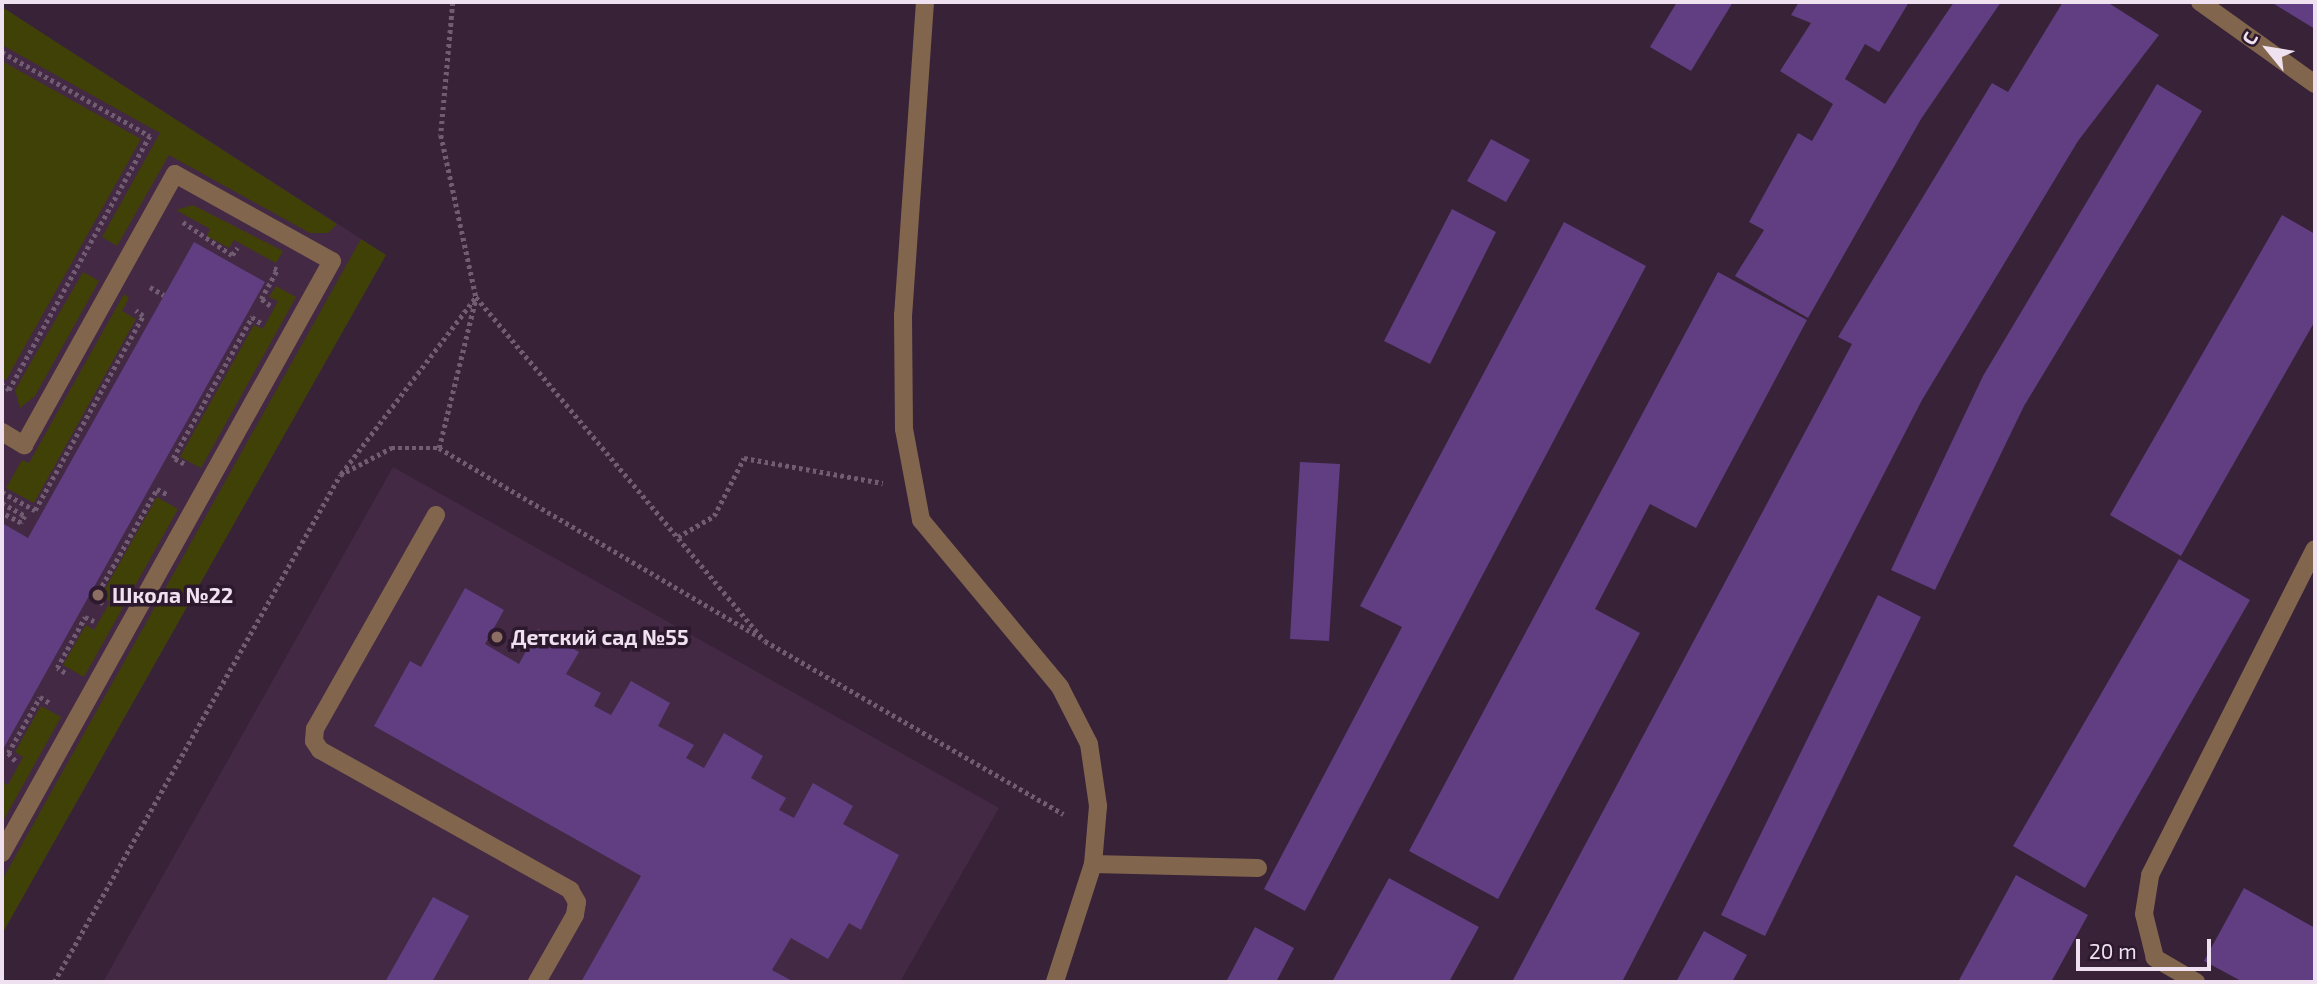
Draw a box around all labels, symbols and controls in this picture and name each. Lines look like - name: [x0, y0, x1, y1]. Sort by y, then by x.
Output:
- north arrow: [2233, 14, 2303, 84]
- text: С: [2237, 28, 2262, 49]
- place label: Школа №22: [112, 582, 233, 608]
- marker: Школа №22: [90, 587, 106, 603]
- place label: Детский сад №55: [511, 624, 689, 650]
- marker: Детский сад №55: [489, 629, 505, 645]
- scale bar: [2079, 925, 2214, 969]
- text: 20 m: [2089, 938, 2137, 963]

